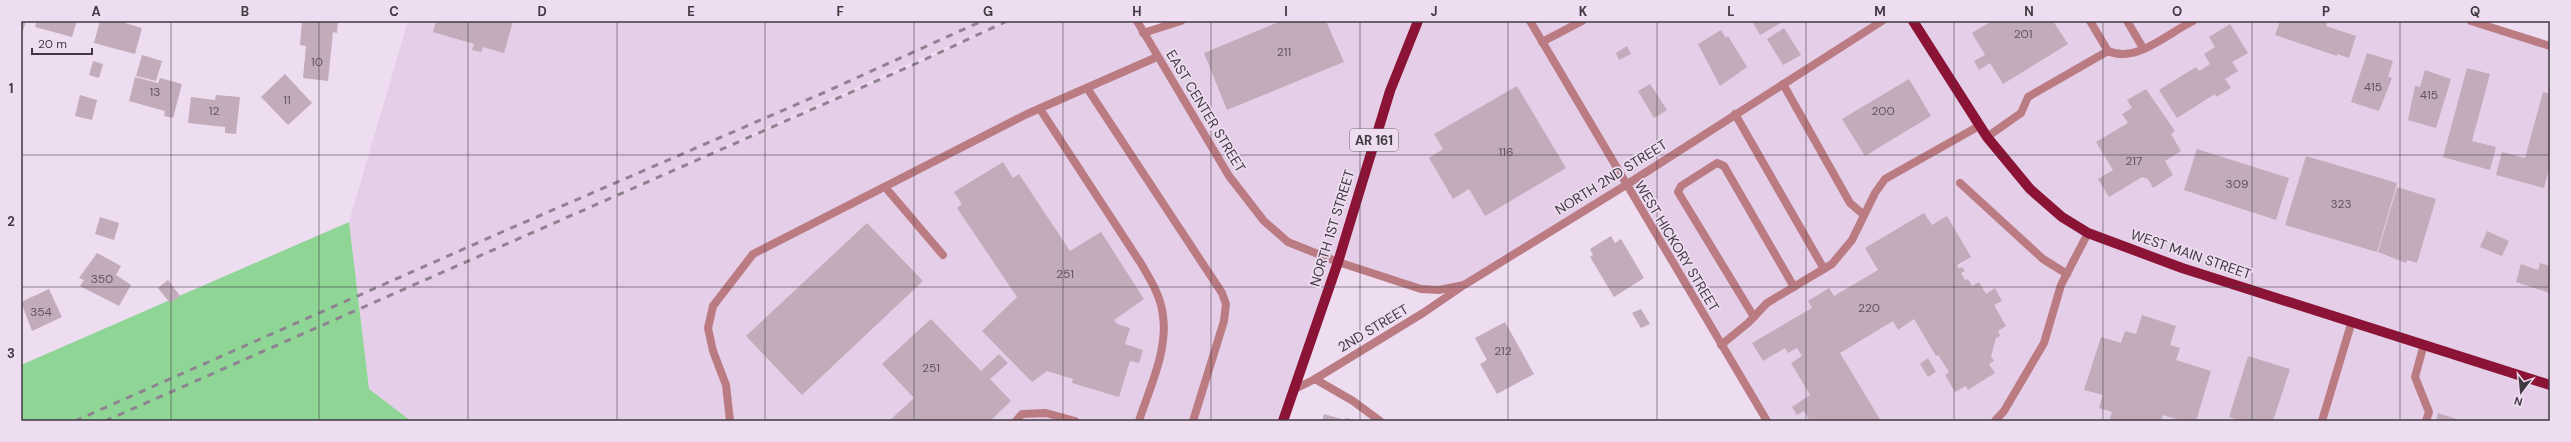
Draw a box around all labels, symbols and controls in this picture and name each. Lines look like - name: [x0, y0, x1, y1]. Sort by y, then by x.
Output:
- text: A: [91, 3, 101, 20]
- text: B: [241, 3, 249, 20]
- text: C: [389, 3, 399, 20]
- text: D: [537, 3, 547, 20]
- text: E: [687, 3, 695, 20]
- text: F: [836, 3, 844, 20]
- text: G: [983, 3, 993, 20]
- text: H: [1132, 3, 1142, 20]
- text: I: [1284, 3, 1288, 20]
- text: J: [1430, 3, 1438, 20]
- text: K: [1579, 3, 1588, 20]
- text: L: [1727, 3, 1735, 20]
- text: M: [1874, 3, 1886, 20]
- text: N: [2024, 3, 2034, 20]
- text: O: [2172, 3, 2182, 20]
- text: P: [2322, 3, 2330, 20]
- text: Q: [2470, 3, 2480, 20]
- house number: 201: [2014, 26, 2032, 42]
- scale bar: [32, 30, 92, 56]
- text: 20 m: [38, 36, 67, 52]
- house number: 211: [1277, 44, 1291, 60]
- street label: EAST CENTER STREET: [1162, 46, 1250, 176]
- house number: 10: [311, 54, 323, 70]
- house number: 415: [2364, 79, 2382, 95]
- text: 1: [9, 80, 13, 97]
- house number: 13: [150, 84, 160, 100]
- house number: 415: [2420, 87, 2438, 103]
- house number: 11: [283, 92, 291, 108]
- house number: 12: [209, 103, 219, 119]
- house number: 200: [1871, 103, 1895, 119]
- road number: AR 161: [1350, 129, 1398, 151]
- street label: NORTH 2ND STREET: [1552, 135, 1670, 219]
- house number: 116: [1498, 144, 1514, 160]
- house number: 217: [2125, 153, 2143, 169]
- street label: NORTH 1ST STREET: [1306, 167, 1358, 289]
- house number: 309: [2226, 176, 2248, 192]
- street label: WEST HICKORY STREET: [1631, 177, 1723, 315]
- house number: 323: [2330, 196, 2352, 212]
- text: 2: [7, 213, 15, 230]
- street label: WEST MAIN STREET: [2128, 225, 2254, 283]
- house number: 251: [1056, 266, 1074, 282]
- house number: 350: [91, 271, 113, 287]
- street label: 2ND STREET: [1335, 300, 1412, 356]
- house number: 220: [1858, 300, 1880, 316]
- house number: 354: [30, 304, 52, 320]
- house number: 212: [1494, 343, 1512, 359]
- text: 3: [7, 345, 15, 362]
- house number: 251: [922, 360, 940, 376]
- north arrow: [2501, 372, 2541, 412]
- text: N: [2512, 394, 2524, 409]

